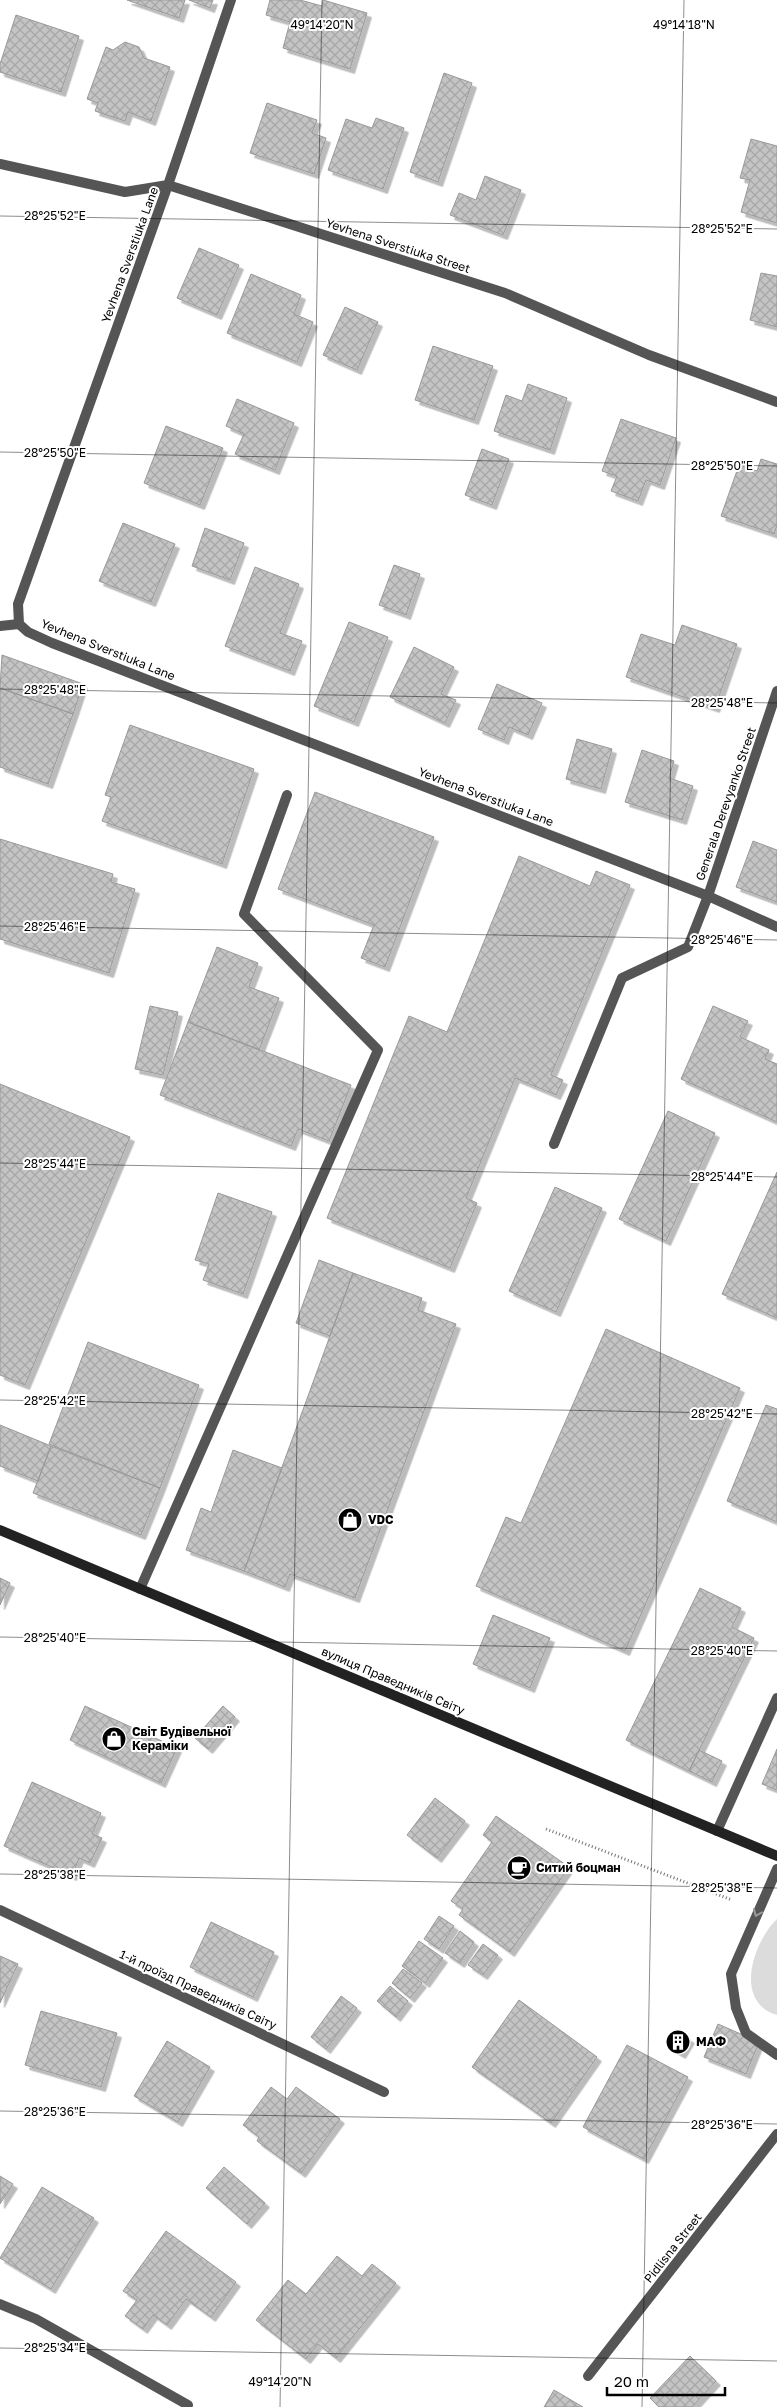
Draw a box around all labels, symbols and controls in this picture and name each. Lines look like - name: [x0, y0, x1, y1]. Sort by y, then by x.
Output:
- text: 49°14'20"N: [290, 17, 354, 32]
- text: 49°14'18"N: [653, 17, 715, 32]
- street label: Yevhena Sverstiuka Lane: [98, 185, 161, 325]
- text: 28°25'52"E: [24, 208, 86, 223]
- street label: Yevhena Sverstiuka Street: [324, 215, 472, 276]
- text: 28°25'52"E: [691, 221, 753, 236]
- text: 28°25'50"E: [24, 445, 86, 460]
- text: 28°25'50"E: [691, 458, 753, 473]
- street label: Yevhena Sverstiuka Lane: [39, 616, 178, 683]
- text: 28°25'48"E: [24, 682, 86, 697]
- text: 28°25'48"E: [691, 695, 753, 710]
- street label: Generala Derevyanko Street: [692, 725, 759, 883]
- street label: Yevhena Sverstiuka Lane: [417, 764, 556, 829]
- text: 28°25'46"E: [24, 919, 86, 934]
- text: 28°25'46"E: [691, 932, 753, 947]
- text: 28°25'44"E: [24, 1156, 86, 1171]
- text: 28°25'44"E: [691, 1169, 753, 1184]
- text: 28°25'42"E: [24, 1393, 86, 1408]
- text: 28°25'42"E: [691, 1406, 753, 1421]
- shop icon: VDC: [337, 1507, 363, 1533]
- place label: VDC: [368, 1512, 394, 1527]
- text: 28°25'40"E: [24, 1630, 86, 1645]
- street label: вулиця Праведників Світу: [319, 1643, 467, 1718]
- text: 28°25'40"E: [691, 1643, 753, 1658]
- place label: Світ Будівельної Кераміки: [132, 1724, 232, 1753]
- shop icon: Світ Будівельної Кераміки: [101, 1726, 127, 1752]
- cafe icon: Ситий боцман: [506, 1855, 532, 1881]
- place label: Ситий боцман: [536, 1860, 621, 1875]
- text: 28°25'38"E: [24, 1867, 86, 1882]
- text: 28°25'38"E: [691, 1880, 753, 1895]
- one-way arrow: [752, 1908, 763, 1917]
- street label: 1-й проїзд Праведників Світу: [117, 1946, 279, 2033]
- building icon: МАФ: [665, 2029, 691, 2055]
- place label: МАФ: [696, 2034, 726, 2049]
- text: 28°25'36"E: [24, 2104, 86, 2119]
- text: 28°25'36"E: [691, 2117, 753, 2132]
- street label: Pidlisna Street: [641, 2210, 705, 2286]
- text: 28°25'34"E: [24, 2340, 86, 2355]
- scale bar: [607, 2364, 724, 2396]
- text: 20 m: [614, 2372, 649, 2390]
- text: 49°14'20"N: [248, 2374, 312, 2389]

